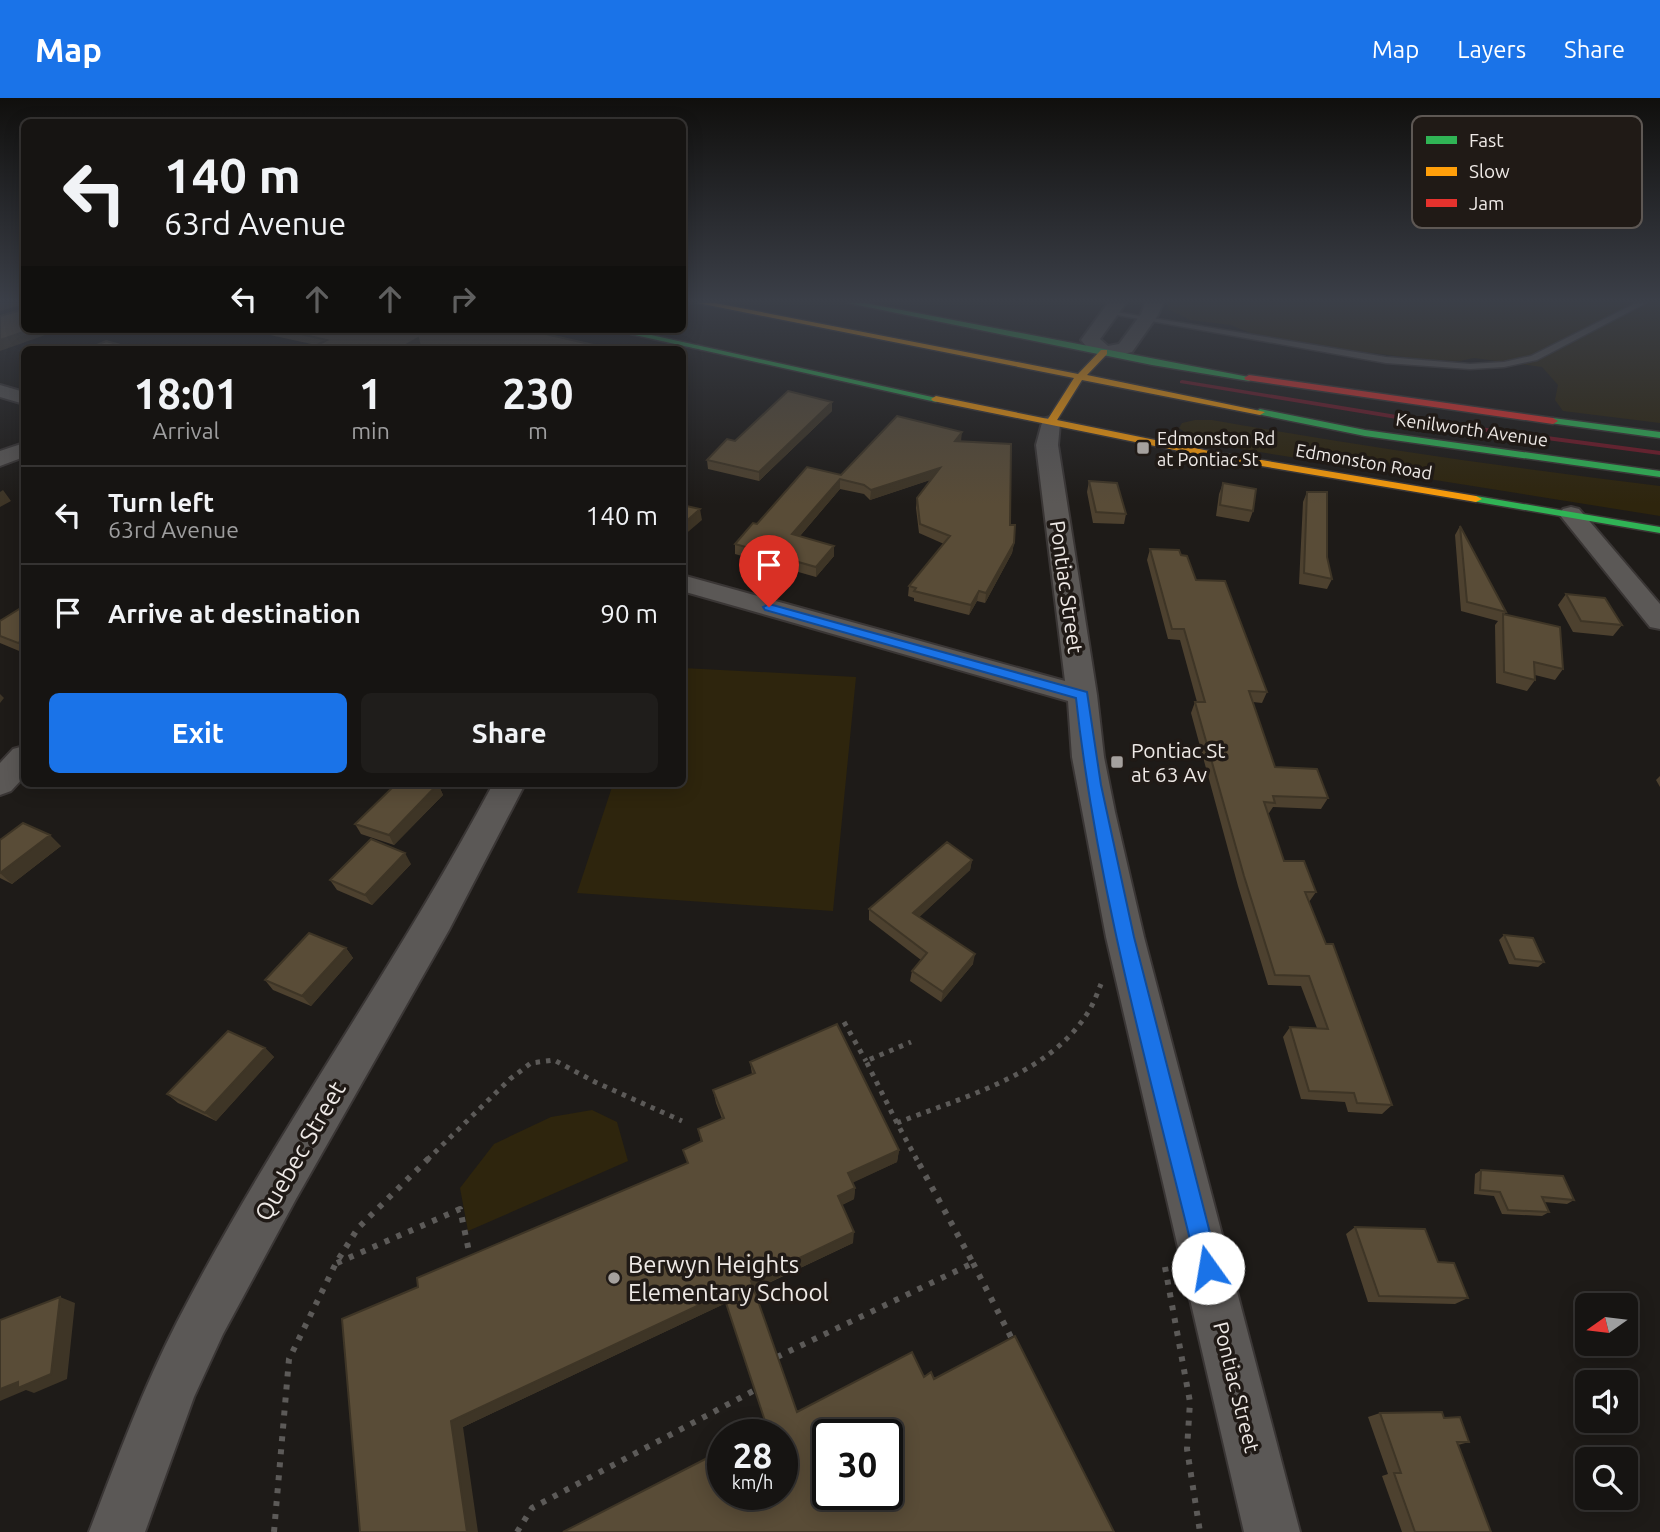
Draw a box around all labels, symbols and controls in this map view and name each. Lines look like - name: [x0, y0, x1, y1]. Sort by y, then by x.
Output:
- text: Map: [35, 31, 102, 68]
- text: Map: [1372, 36, 1419, 63]
- text: Layers: [1457, 36, 1526, 63]
- text: Share: [1564, 36, 1625, 63]
- legend: [1412, 116, 1642, 228]
- text: Fast: [1469, 129, 1504, 151]
- icon: left: [49, 147, 140, 238]
- text: 140 m: [164, 147, 301, 202]
- text: Slow: [1469, 160, 1510, 182]
- text: Jam: [1469, 192, 1505, 214]
- text: 63rd Avenue: [164, 205, 346, 241]
- icon: left: [225, 280, 263, 318]
- icon: ahead: [298, 280, 336, 318]
- icon: ahead: [371, 280, 409, 318]
- icon: right: [444, 280, 482, 318]
- text: 18:01: [134, 370, 239, 417]
- text: 1: [359, 370, 382, 417]
- text: 230: [502, 370, 573, 417]
- street label: Kenilworth Avenue: [1395, 408, 1549, 450]
- text: Arrival: [153, 418, 220, 443]
- text: min: [351, 418, 390, 443]
- text: m: [528, 418, 548, 443]
- place label: Edmonston Rd at Pontiac St: [1157, 428, 1275, 469]
- street label: Edmonston Road: [1294, 439, 1434, 483]
- marker: Edmonston Rd at Pontiac St: [1135, 440, 1151, 456]
- text: Turn left: [108, 488, 214, 517]
- icon: left: [49, 496, 87, 534]
- text: 140 m: [586, 501, 658, 530]
- text: 63rd Avenue: [108, 517, 239, 542]
- street label: Pontiac Street: [1046, 519, 1088, 655]
- pin: [739, 535, 799, 607]
- icon: arrive: [750, 546, 788, 584]
- icon: arrive: [49, 594, 87, 632]
- text: Arrive at destination: [108, 599, 361, 628]
- text: 90 m: [600, 599, 658, 628]
- button: Exit: [49, 693, 347, 773]
- button: Share: [361, 693, 658, 773]
- place label: Pontiac St at 63 Av: [1131, 738, 1226, 786]
- marker: Pontiac St at 63 Av: [1109, 754, 1125, 770]
- street label: Quebec Street: [249, 1076, 351, 1226]
- position arrow: [1171, 1231, 1245, 1305]
- place label: Berwyn Heights Elementary School: [628, 1251, 829, 1306]
- marker: Berwyn Heights Elementary School: [606, 1270, 622, 1286]
- north arrow: [1575, 1293, 1638, 1356]
- map controls: [1575, 1293, 1638, 1510]
- street label: Pontiac Street: [1209, 1319, 1265, 1455]
- button: sound: [1575, 1370, 1638, 1433]
- speed limit sign: 30: [812, 1419, 903, 1510]
- text: 28: [733, 1435, 772, 1475]
- button: search: [1575, 1447, 1638, 1510]
- text: km/h: [732, 1472, 773, 1492]

